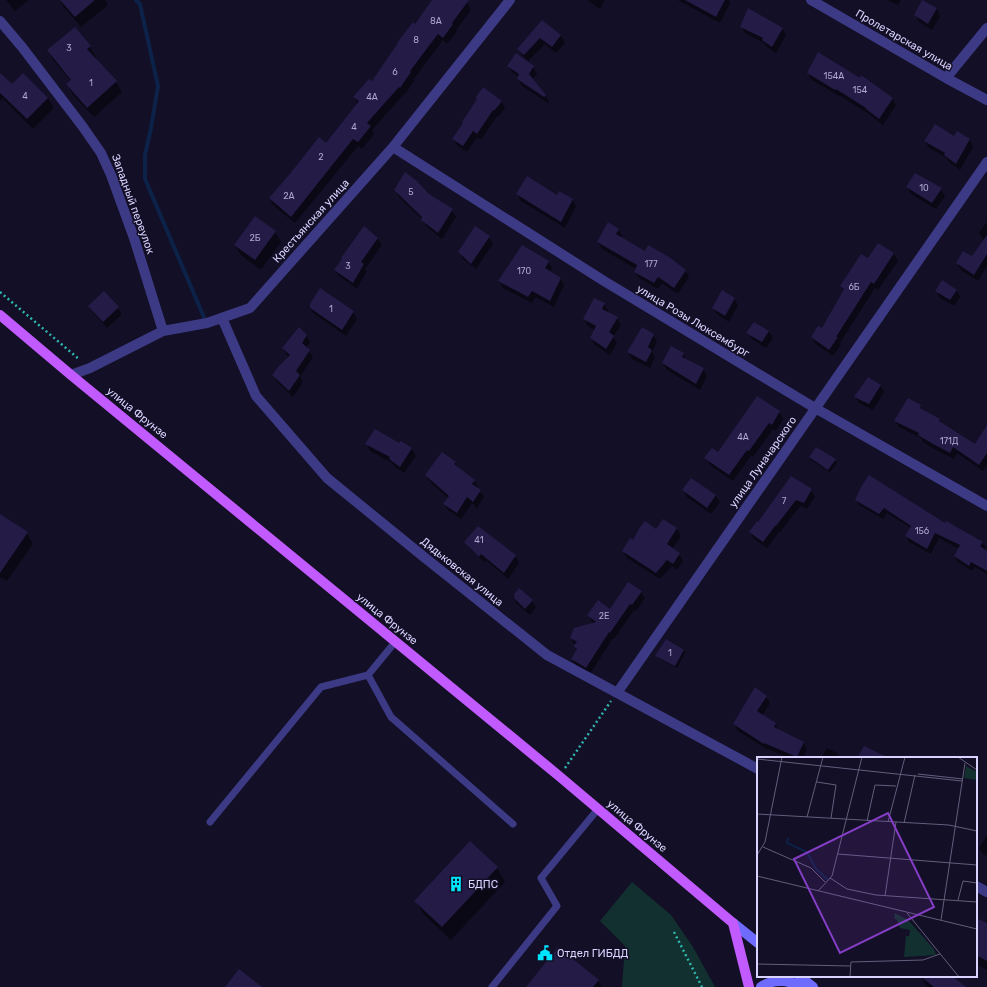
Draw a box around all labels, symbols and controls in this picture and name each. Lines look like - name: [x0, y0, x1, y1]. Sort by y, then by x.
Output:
- street label: Пролетарская улица: [853, 7, 955, 73]
- house number: 8А: [430, 16, 442, 26]
- house number: 8: [413, 35, 419, 45]
- house number: 3: [66, 43, 72, 53]
- house number: 6: [392, 67, 398, 77]
- house number: 154А: [824, 71, 844, 81]
- house number: 1: [89, 78, 93, 88]
- house number: 154: [853, 85, 868, 95]
- house number: 4: [22, 91, 28, 101]
- house number: 4А: [366, 92, 378, 102]
- house number: 4: [351, 122, 357, 132]
- street label: Западный переулок: [109, 152, 157, 256]
- house number: 2: [318, 152, 324, 162]
- street label: Крестьянская улица: [270, 177, 352, 265]
- house number: 10: [919, 183, 929, 193]
- house number: 5: [408, 187, 414, 197]
- house number: 2А: [283, 191, 295, 201]
- house number: 2Б: [249, 233, 261, 243]
- house number: 177: [644, 259, 658, 269]
- house number: 3: [345, 261, 351, 271]
- house number: 170: [517, 266, 531, 276]
- street label: улица Розы Люксембург: [634, 282, 752, 360]
- house number: 6Б: [848, 282, 860, 292]
- house number: 1: [329, 304, 333, 314]
- street label: улица Фрунзе: [104, 384, 170, 442]
- street label: улица Луначарского: [727, 414, 799, 510]
- house number: 4А: [737, 432, 749, 442]
- house number: 171Д: [940, 436, 959, 446]
- house number: 7: [782, 496, 787, 506]
- house number: 156: [915, 526, 930, 536]
- street label: Дядьковская улица: [418, 535, 506, 609]
- house number: 41: [474, 535, 484, 545]
- street label: улица Фрунзе: [354, 590, 420, 648]
- house number: 2Е: [599, 611, 609, 621]
- house number: 1: [668, 648, 672, 658]
- inset map: [757, 757, 977, 977]
- street label: улица Фрунзе: [604, 797, 670, 855]
- building icon: БДПС: [447, 875, 465, 893]
- place label: БДПС: [468, 878, 498, 891]
- public building icon: Отдел ГИБДД: [536, 944, 554, 962]
- place label: Отдел ГИБДД: [557, 947, 629, 960]

